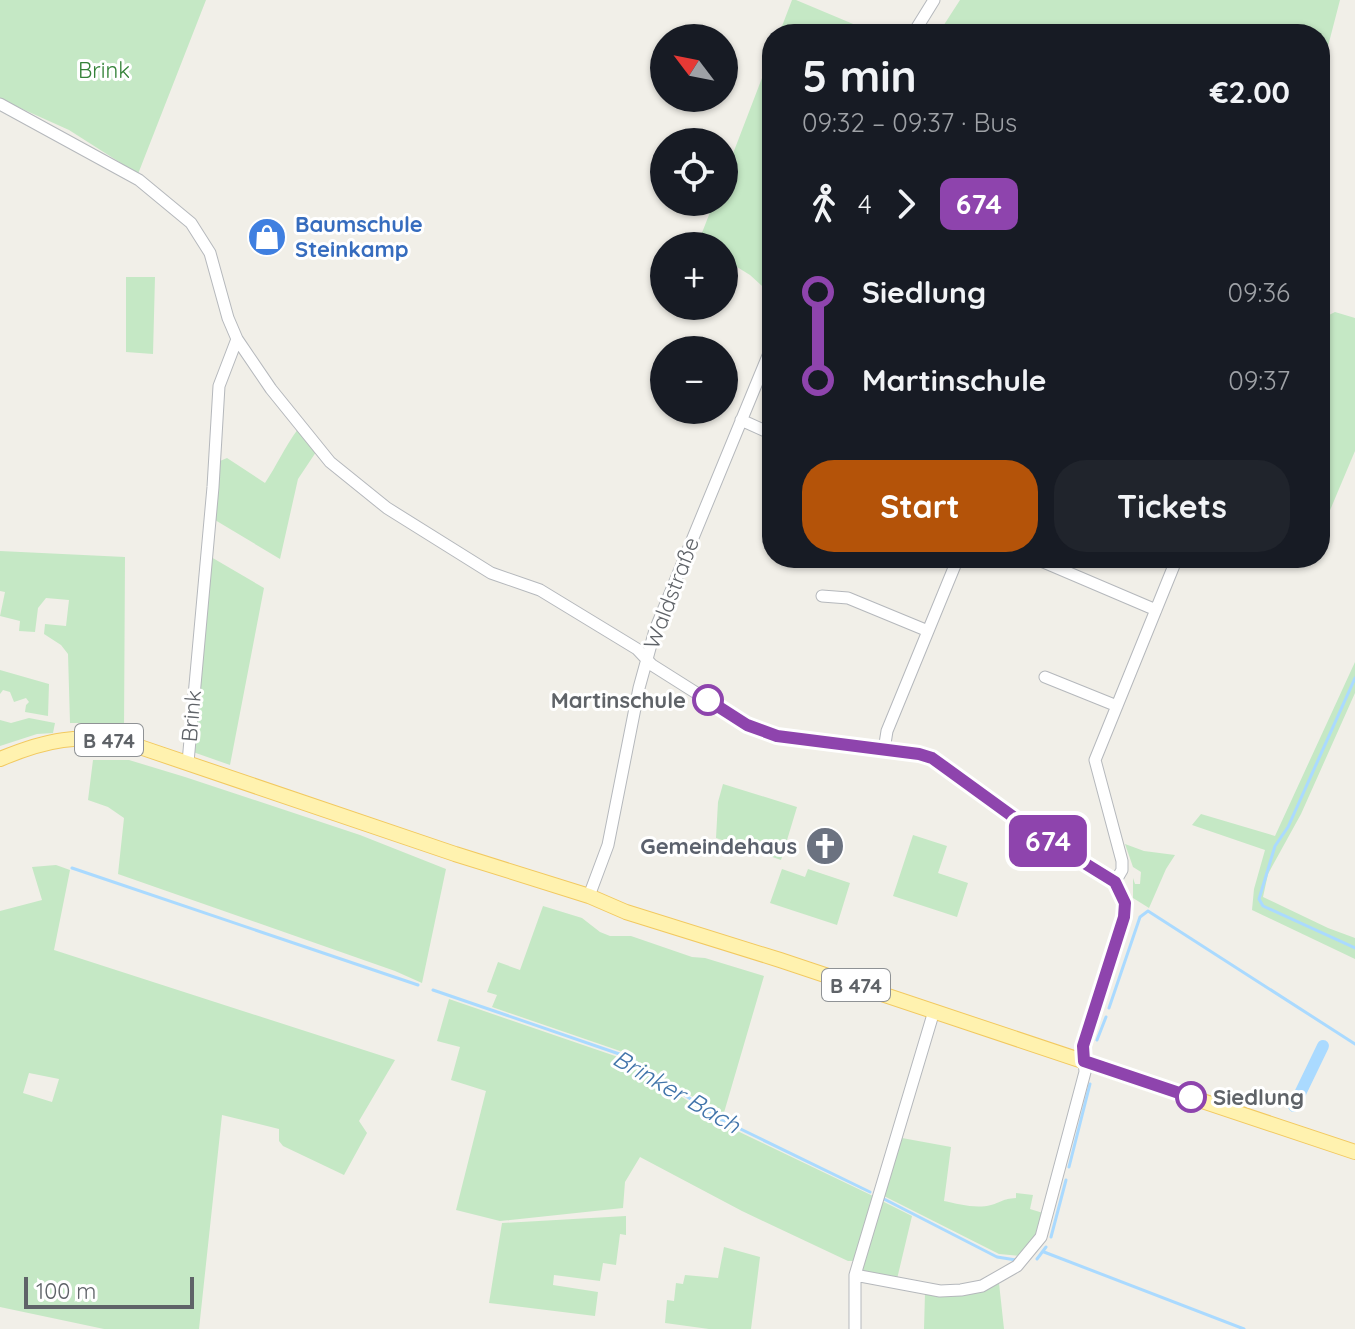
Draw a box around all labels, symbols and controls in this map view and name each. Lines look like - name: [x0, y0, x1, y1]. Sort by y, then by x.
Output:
- north arrow: [650, 24, 738, 112]
- map controls: [650, 24, 738, 424]
- text: 5 min: [802, 48, 917, 103]
- park label: Brink: [78, 56, 130, 84]
- text: €2.00: [1210, 73, 1290, 111]
- text: 09:32 – 09:37 · Bus: [802, 106, 1017, 139]
- button: locate: [650, 128, 738, 216]
- icon: walk: [802, 182, 846, 226]
- icon: forward: [884, 182, 928, 226]
- text: 674: [956, 186, 1002, 221]
- text: 4: [858, 188, 872, 221]
- place label: Baumschule Steinkamp: [295, 210, 423, 263]
- shop icon: Baumschule Steinkamp: [246, 216, 288, 258]
- button: +: [650, 232, 738, 320]
- text: Siedlung: [862, 273, 986, 311]
- text: 09:36: [1228, 276, 1290, 309]
- button: −: [650, 336, 738, 424]
- text: Martinschule: [862, 361, 1046, 399]
- text: 09:37: [1228, 364, 1290, 397]
- button: Start: [802, 460, 1038, 552]
- button: Tickets: [1054, 460, 1290, 552]
- street label: Waldstraße: [637, 533, 705, 653]
- marker: Martinschule: [693, 685, 723, 715]
- place label: Martinschule: [551, 686, 686, 714]
- street label: Brink: [175, 689, 207, 743]
- road number: B 474: [75, 724, 143, 756]
- line badge: 674: [1002, 815, 1094, 867]
- text: 674: [1025, 823, 1071, 858]
- church icon: Gemeindehaus: [804, 825, 846, 867]
- place label: Gemeindehaus: [640, 832, 797, 860]
- road number: B 474: [822, 969, 890, 1001]
- water label: Brinker Bach: [608, 1043, 746, 1140]
- marker: Siedlung: [1176, 1082, 1206, 1112]
- place label: Siedlung: [1213, 1083, 1304, 1111]
- scale bar: [24, 1273, 194, 1309]
- text: 100 m: [36, 1277, 96, 1305]

